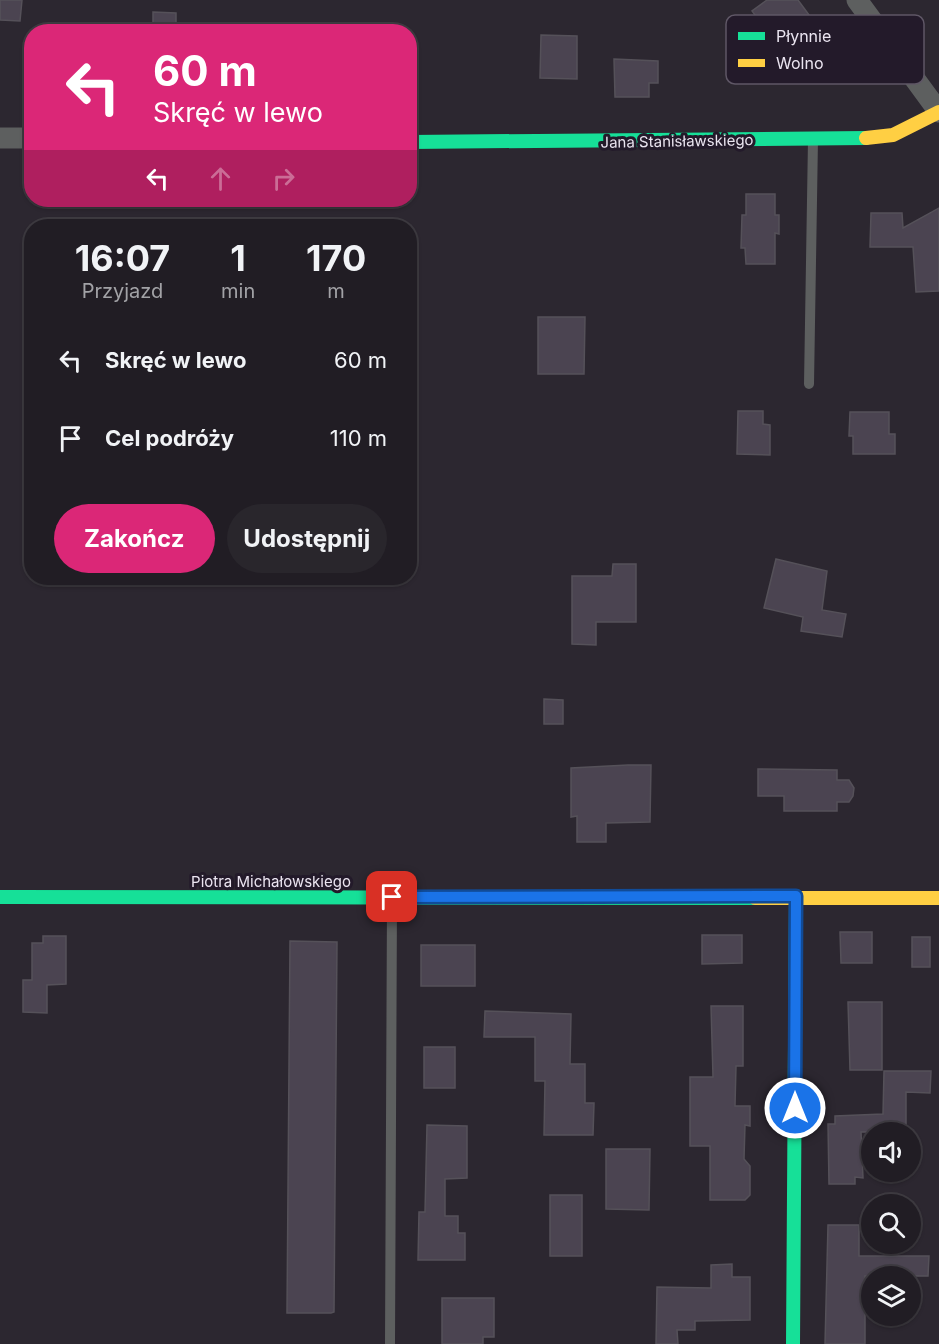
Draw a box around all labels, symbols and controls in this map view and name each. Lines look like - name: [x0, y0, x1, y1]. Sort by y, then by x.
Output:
- legend: [726, 15, 924, 84]
- text: Płynnie: [776, 26, 831, 46]
- text: 60 m: [153, 45, 257, 96]
- icon: left: [54, 48, 132, 126]
- text: Wolno: [776, 53, 823, 73]
- text: Skręć w lewo: [153, 96, 323, 129]
- street label: Jana Stanisławskiego: [600, 130, 754, 152]
- icon: left: [141, 162, 174, 195]
- icon: ahead: [204, 162, 237, 195]
- icon: right: [267, 162, 300, 195]
- text: 16:07: [75, 236, 170, 280]
- text: 1: [230, 236, 246, 280]
- text: 170: [306, 236, 366, 280]
- text: Przyjazd: [82, 279, 163, 303]
- text: min: [221, 279, 255, 303]
- text: m: [327, 279, 345, 303]
- icon: left: [54, 344, 87, 377]
- text: Skręć w lewo: [105, 347, 246, 373]
- text: 60 m: [334, 347, 387, 373]
- icon: arrive: [54, 422, 87, 455]
- text: Cel podróży: [105, 425, 234, 451]
- text: 110 m: [330, 425, 387, 451]
- button: Zakończ: [54, 504, 215, 573]
- button: Udostępnij: [227, 504, 387, 573]
- pin: [366, 871, 417, 922]
- street label: Piotra Michałowskiego: [191, 872, 351, 891]
- icon: arrive: [375, 880, 408, 913]
- position arrow: [763, 1076, 827, 1140]
- map controls: [861, 1122, 921, 1326]
- button: sound: [861, 1122, 921, 1182]
- button: search: [861, 1194, 921, 1254]
- button: layers: [861, 1266, 921, 1326]

